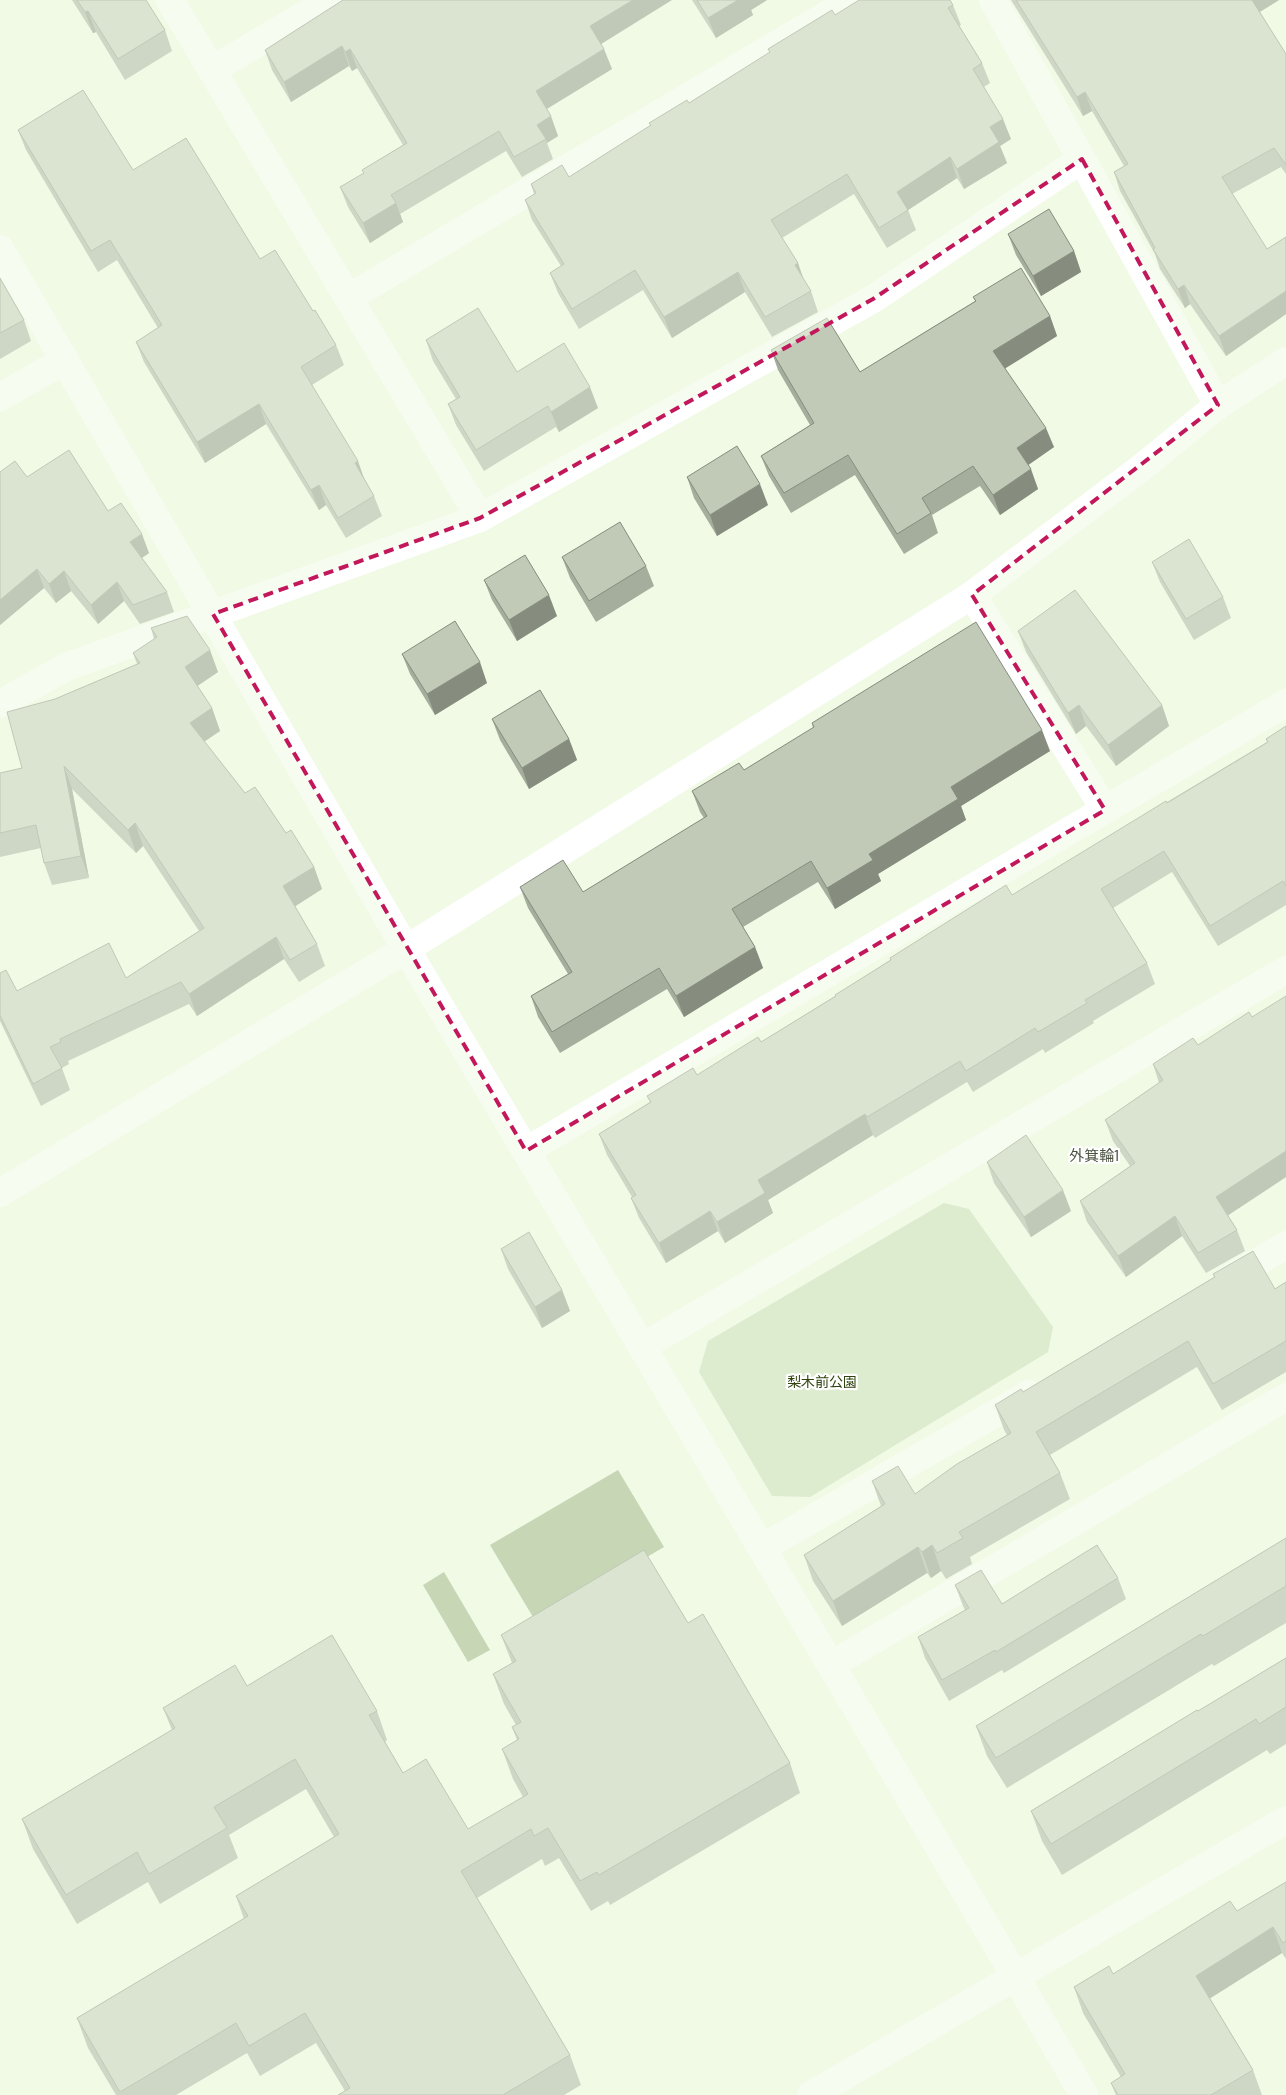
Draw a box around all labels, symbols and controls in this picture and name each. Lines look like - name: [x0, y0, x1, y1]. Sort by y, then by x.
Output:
- district label: 外箕輪1: [1069, 1146, 1119, 1166]
- park label: 梨木前公園: [787, 1373, 857, 1391]

